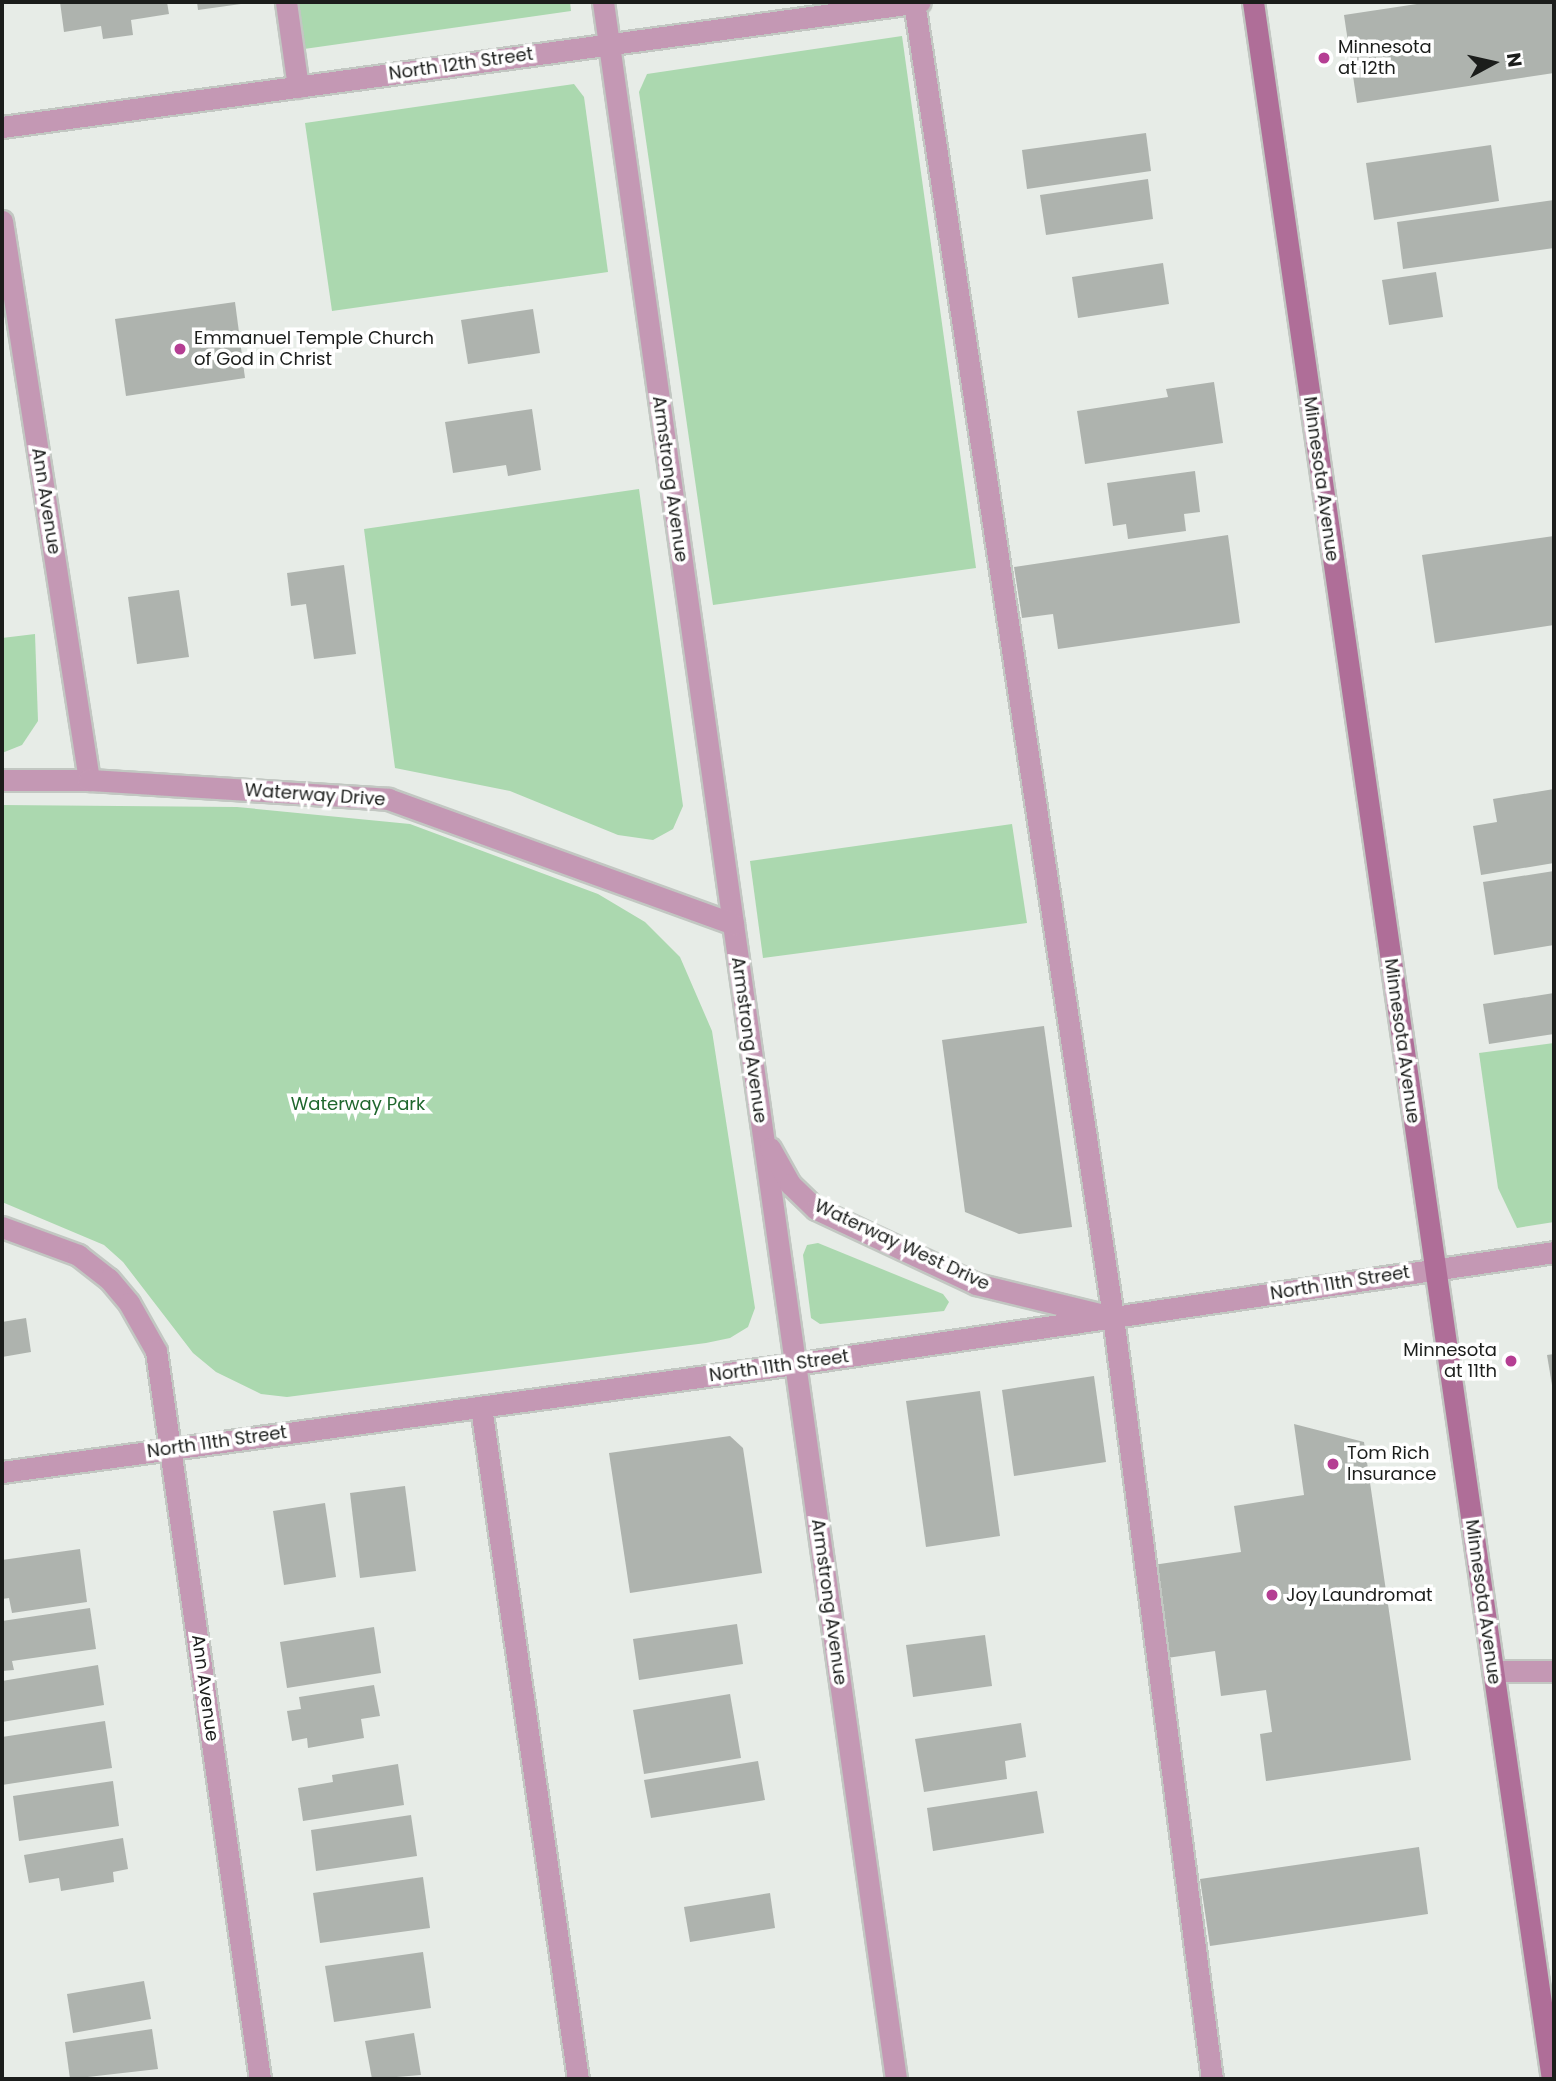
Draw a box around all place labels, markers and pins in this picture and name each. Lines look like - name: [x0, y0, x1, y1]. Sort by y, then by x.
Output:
- place label: Minnesota at 12th: [1338, 37, 1432, 80]
- marker: Minnesota at 12th: [1316, 50, 1332, 66]
- place label: Emmanuel Temple Church of God in Christ: [194, 328, 434, 370]
- marker: Emmanuel Temple Church of God in Christ: [172, 341, 188, 357]
- place label: Minnesota at 11th: [1403, 1340, 1497, 1382]
- marker: Minnesota at 11th: [1503, 1353, 1519, 1369]
- place label: Tom Rich Insurance: [1347, 1443, 1436, 1486]
- marker: Tom Rich Insurance: [1325, 1456, 1341, 1472]
- place label: Joy Laundromat: [1286, 1584, 1433, 1606]
- marker: Joy Laundromat: [1264, 1587, 1280, 1603]

